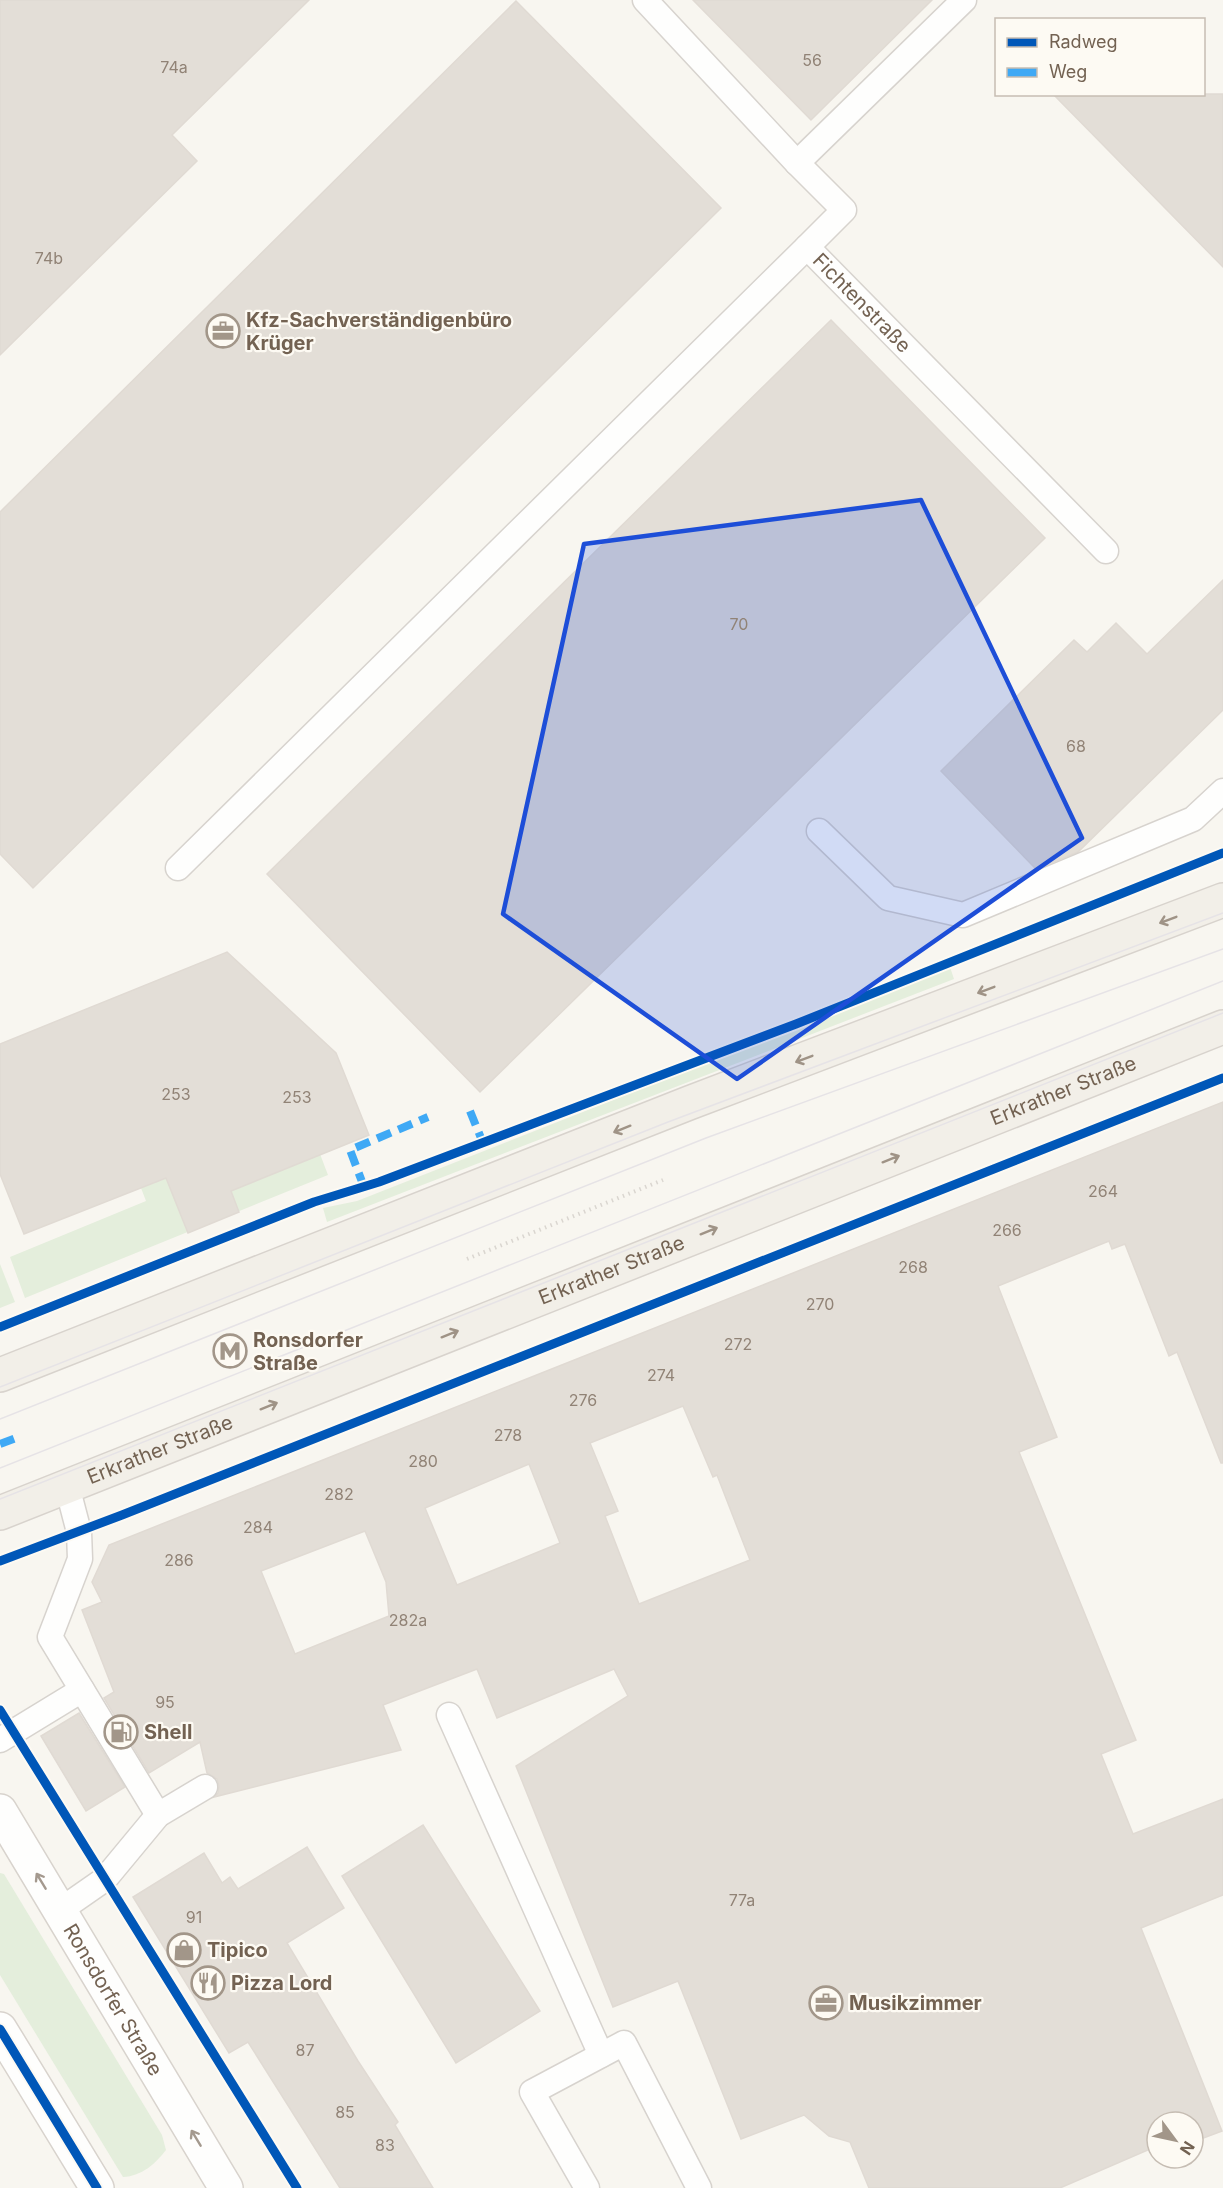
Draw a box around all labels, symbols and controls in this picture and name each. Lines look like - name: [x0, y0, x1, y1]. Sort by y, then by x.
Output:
- legend: [995, 18, 1205, 96]
- text: Radweg: [1049, 31, 1118, 52]
- house number: 56: [802, 50, 822, 70]
- house number: 74a: [160, 57, 188, 77]
- text: Weg: [1049, 61, 1087, 82]
- house number: 74b: [35, 248, 63, 268]
- street label: Fichtenstraße: [808, 248, 916, 357]
- place label: Kfz-Sachverständigenbüro Krüger: [246, 308, 512, 355]
- office icon: Kfz-Sachverständigenbüro Krüger: [205, 313, 241, 349]
- house number: 70: [730, 614, 748, 634]
- house number: 68: [1066, 736, 1086, 756]
- one-way arrow: [1160, 916, 1178, 927]
- one-way arrow: [977, 985, 996, 996]
- street label: Erkrather Straße: [987, 1051, 1140, 1130]
- one-way arrow: [795, 1054, 814, 1065]
- house number: 253: [161, 1084, 191, 1104]
- house number: 253: [282, 1087, 312, 1107]
- one-way arrow: [613, 1124, 632, 1135]
- one-way arrow: [881, 1153, 899, 1164]
- house number: 264: [1088, 1181, 1118, 1201]
- house number: 266: [992, 1220, 1022, 1240]
- one-way arrow: [700, 1225, 718, 1236]
- street label: Erkrather Straße: [535, 1230, 688, 1310]
- house number: 268: [898, 1257, 928, 1277]
- house number: 270: [806, 1294, 834, 1314]
- place label: Ronsdorfer Straße: [253, 1328, 363, 1375]
- one-way arrow: [440, 1328, 459, 1339]
- metro station icon: Ronsdorfer Straße: [212, 1333, 248, 1369]
- house number: 272: [724, 1334, 752, 1354]
- house number: 274: [647, 1365, 675, 1385]
- house number: 276: [569, 1390, 597, 1410]
- one-way arrow: [259, 1400, 278, 1411]
- street label: Erkrather Straße: [83, 1410, 236, 1489]
- house number: 278: [494, 1425, 522, 1445]
- house number: 280: [408, 1451, 438, 1471]
- house number: 282: [324, 1484, 354, 1504]
- house number: 284: [243, 1517, 273, 1537]
- house number: 286: [164, 1550, 194, 1570]
- house number: 282a: [389, 1610, 427, 1630]
- house number: 95: [155, 1692, 175, 1712]
- fuel station icon: Shell: [103, 1714, 139, 1750]
- place label: Shell: [144, 1720, 192, 1744]
- one-way arrow: [35, 1873, 47, 1890]
- house number: 77a: [729, 1890, 755, 1910]
- house number: 91: [186, 1907, 202, 1927]
- street label: Ronsdorfer Straße: [58, 1919, 168, 2080]
- shop icon: Tipico: [166, 1932, 202, 1968]
- place label: Tipico: [207, 1938, 268, 1962]
- restaurant icon: Pizza Lord: [190, 1965, 226, 2001]
- place label: Pizza Lord: [231, 1971, 332, 1995]
- office icon: Musikzimmer: [808, 1985, 844, 2021]
- place label: Musikzimmer: [849, 1991, 982, 2015]
- house number: 87: [296, 2040, 314, 2060]
- house number: 85: [335, 2102, 355, 2122]
- north arrow: [1145, 2110, 1205, 2170]
- one-way arrow: [189, 2130, 201, 2147]
- house number: 83: [375, 2135, 395, 2155]
- text: N: [1176, 2138, 1199, 2159]

